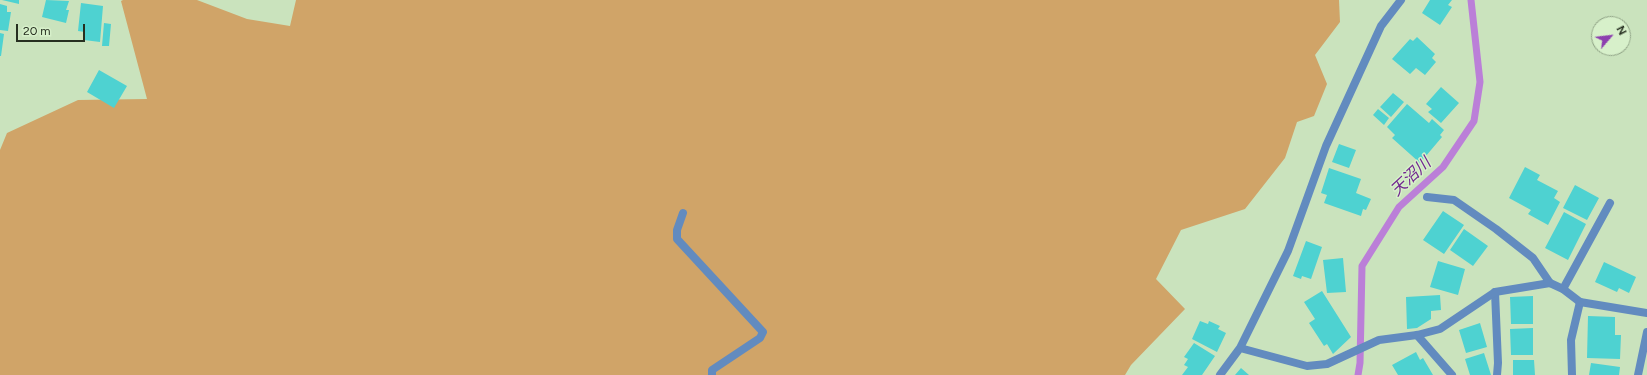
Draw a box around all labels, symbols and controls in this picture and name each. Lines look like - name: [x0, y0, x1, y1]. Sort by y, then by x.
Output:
- scale bar: [18, 16, 87, 42]
- north arrow: [1591, 16, 1631, 56]
- text: 20 m: [23, 24, 51, 38]
- text: N: [1613, 24, 1629, 37]
- water label: 天沼川: [1387, 154, 1435, 200]

